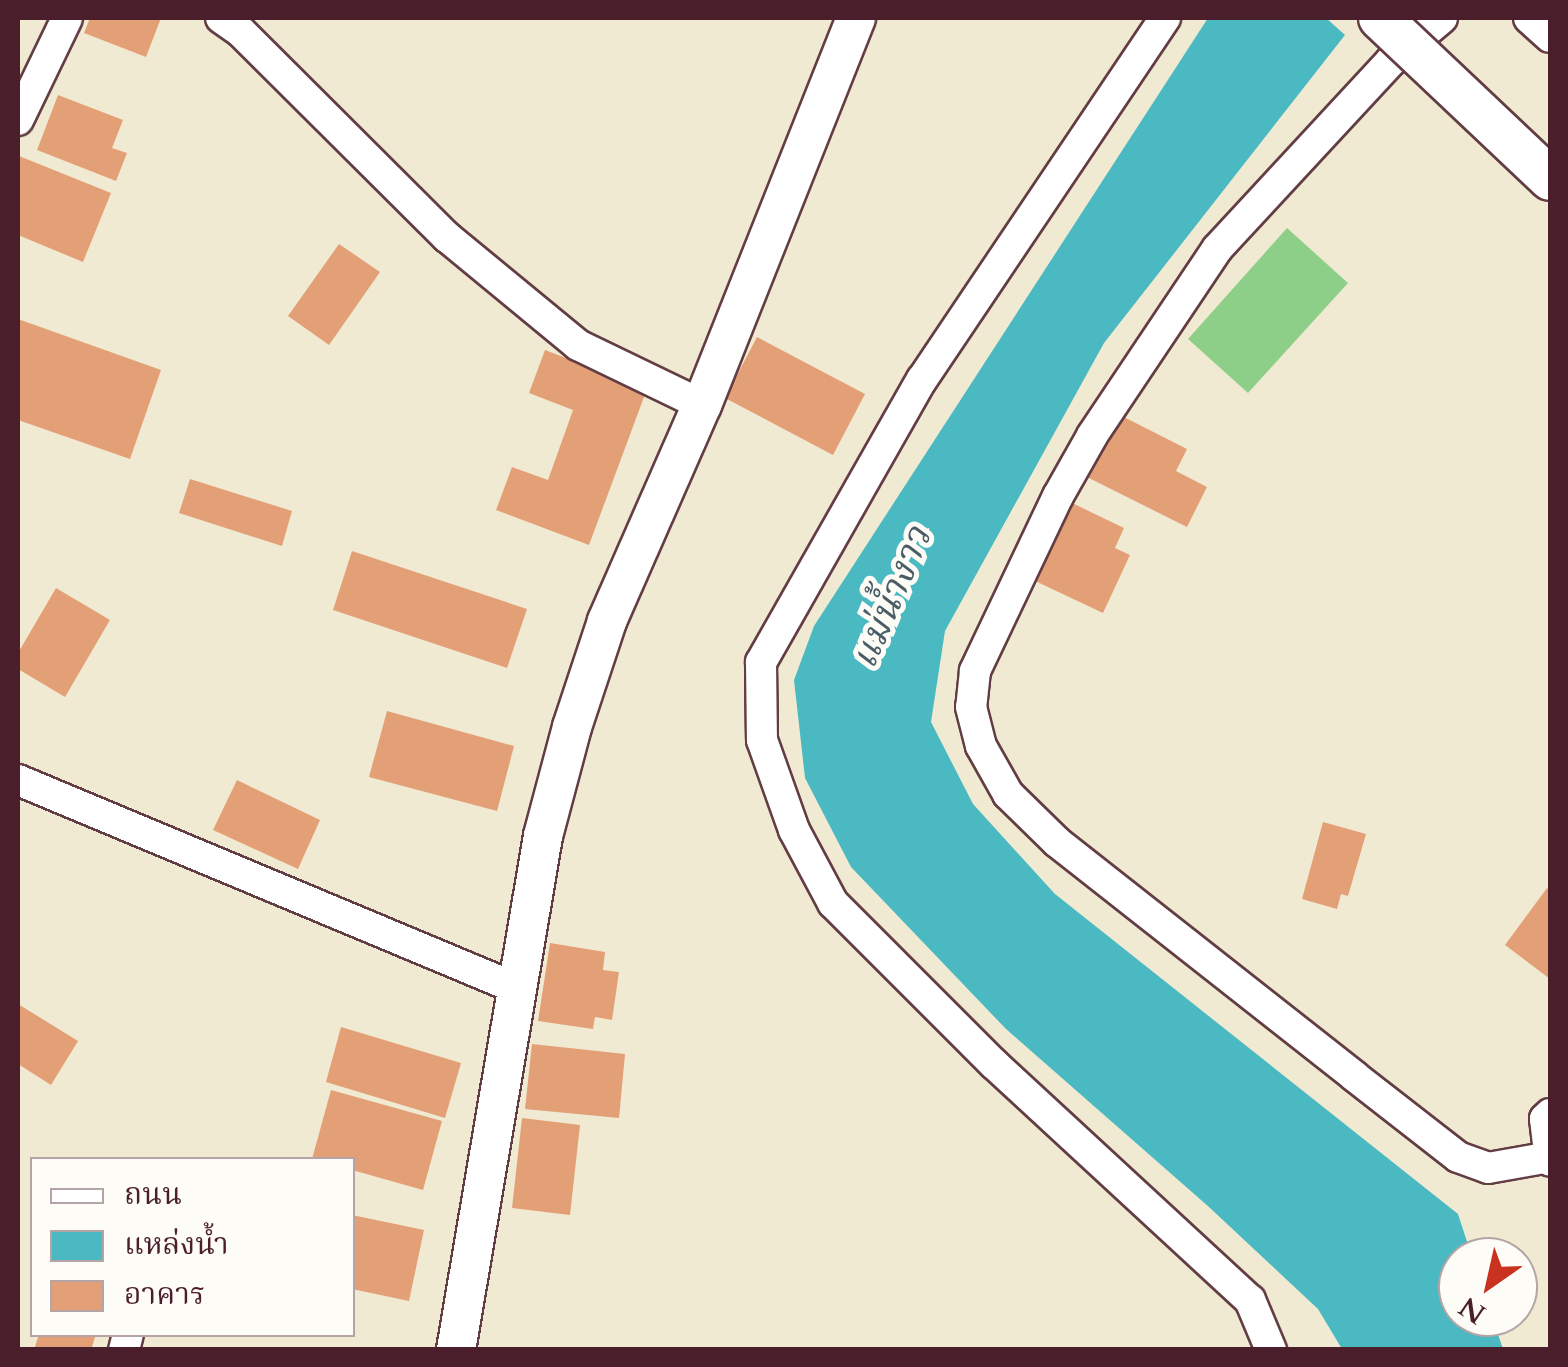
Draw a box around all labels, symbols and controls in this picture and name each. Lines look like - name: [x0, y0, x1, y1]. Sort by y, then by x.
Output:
- water label: แม่น้ำงาว: [842, 520, 942, 676]
- legend: [30, 1157, 355, 1337]
- text: ถนน: [124, 1174, 182, 1215]
- text: แหล่งน้ำ: [124, 1224, 229, 1265]
- north arrow: [1438, 1237, 1538, 1337]
- text: อาคาร: [124, 1274, 205, 1315]
- text: N: [1452, 1288, 1493, 1333]

